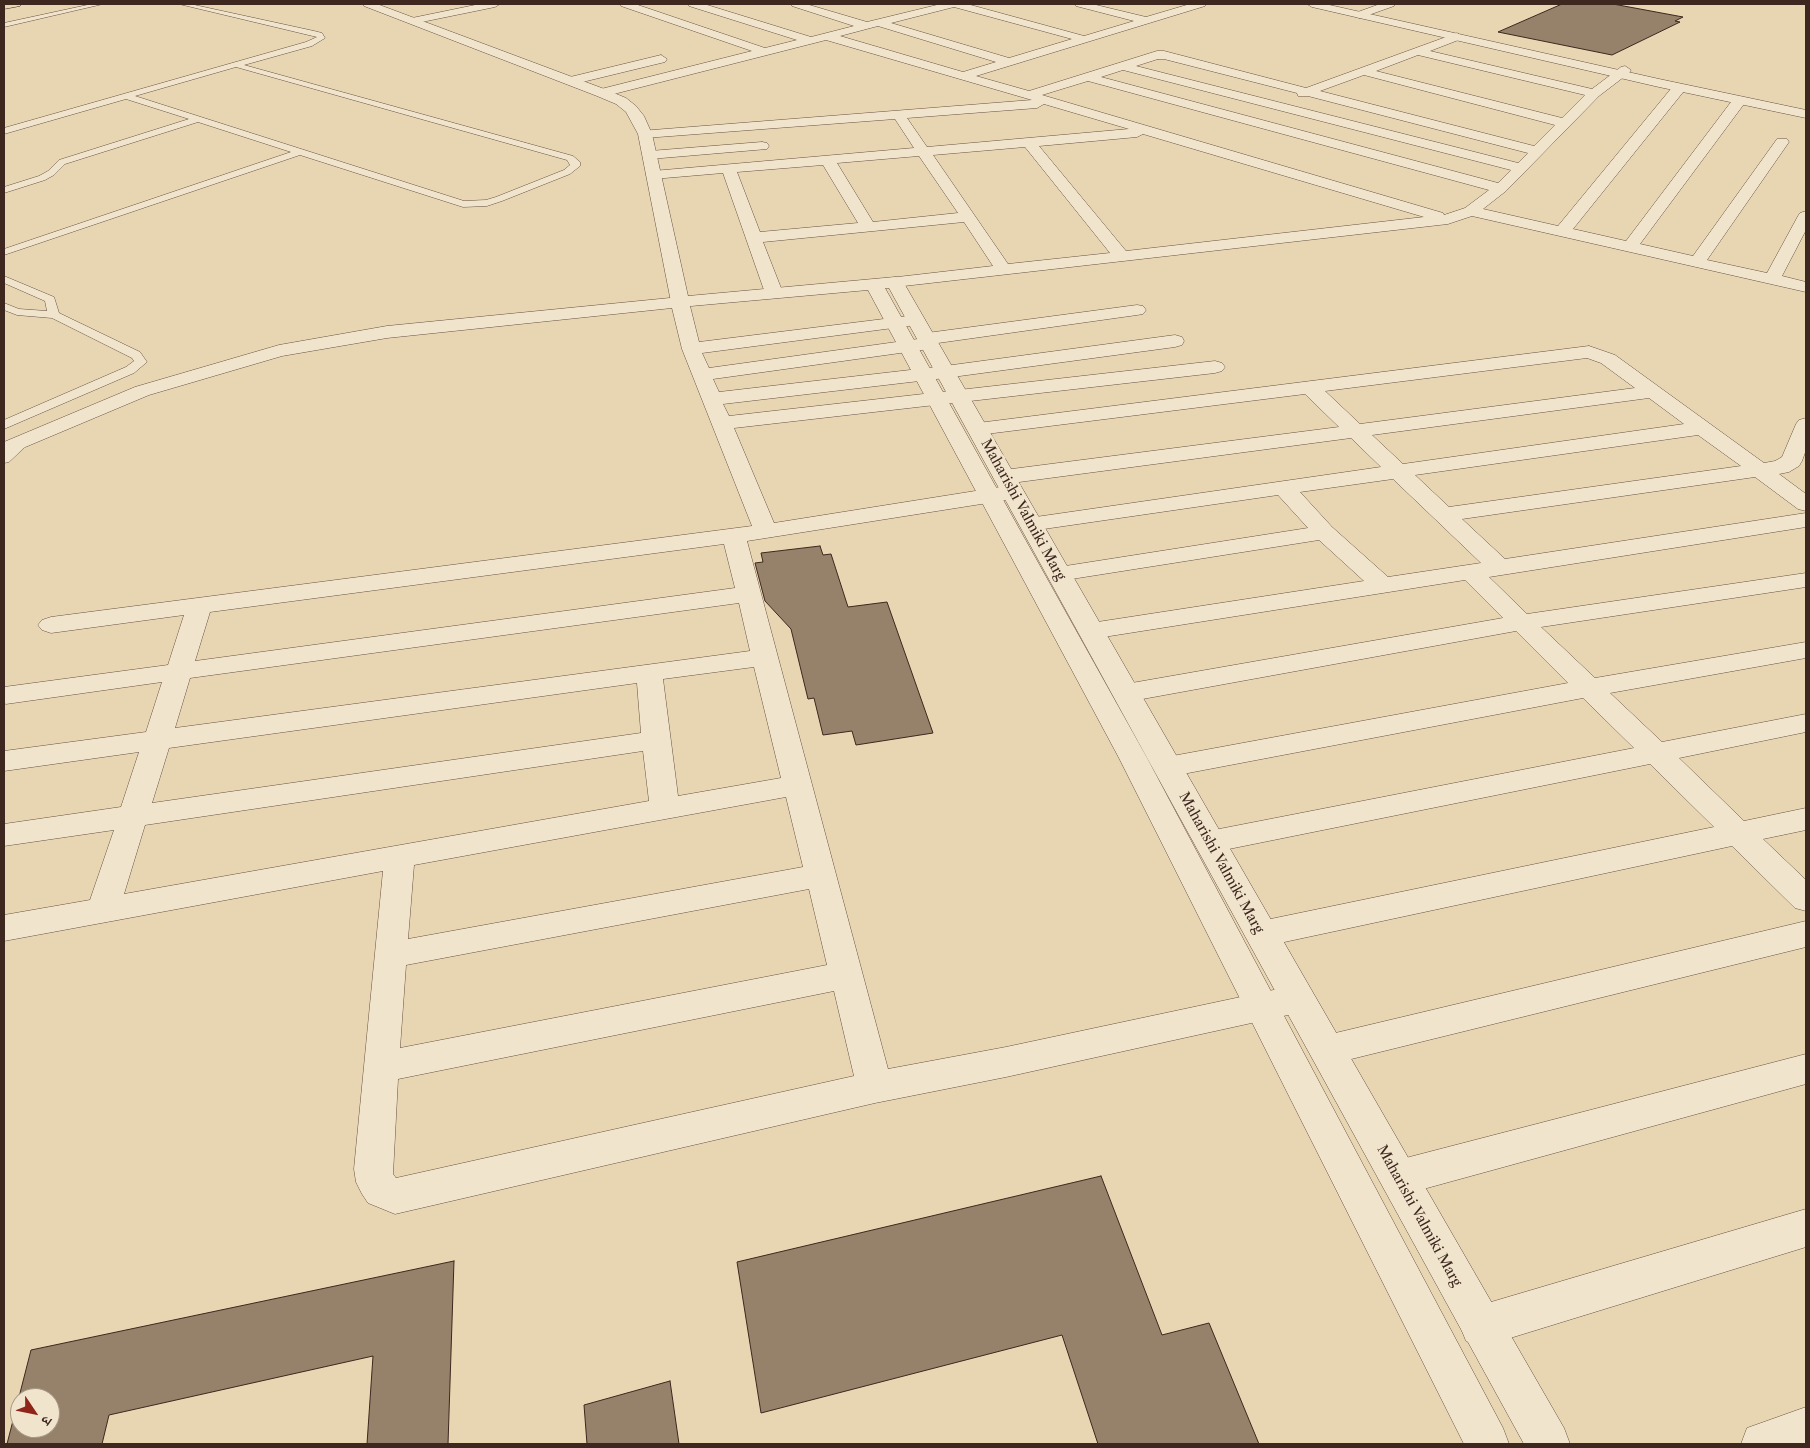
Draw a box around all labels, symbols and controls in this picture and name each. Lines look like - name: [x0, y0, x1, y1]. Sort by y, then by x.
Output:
- street label: Maharishi Valmiki Marg: [977, 436, 1069, 584]
- street label: Maharishi Valmiki Marg: [1175, 789, 1267, 937]
- street label: Maharishi Valmiki Marg: [1373, 1142, 1465, 1290]
- north arrow: [10, 1388, 60, 1438]
- text: उ: [37, 1413, 56, 1429]

